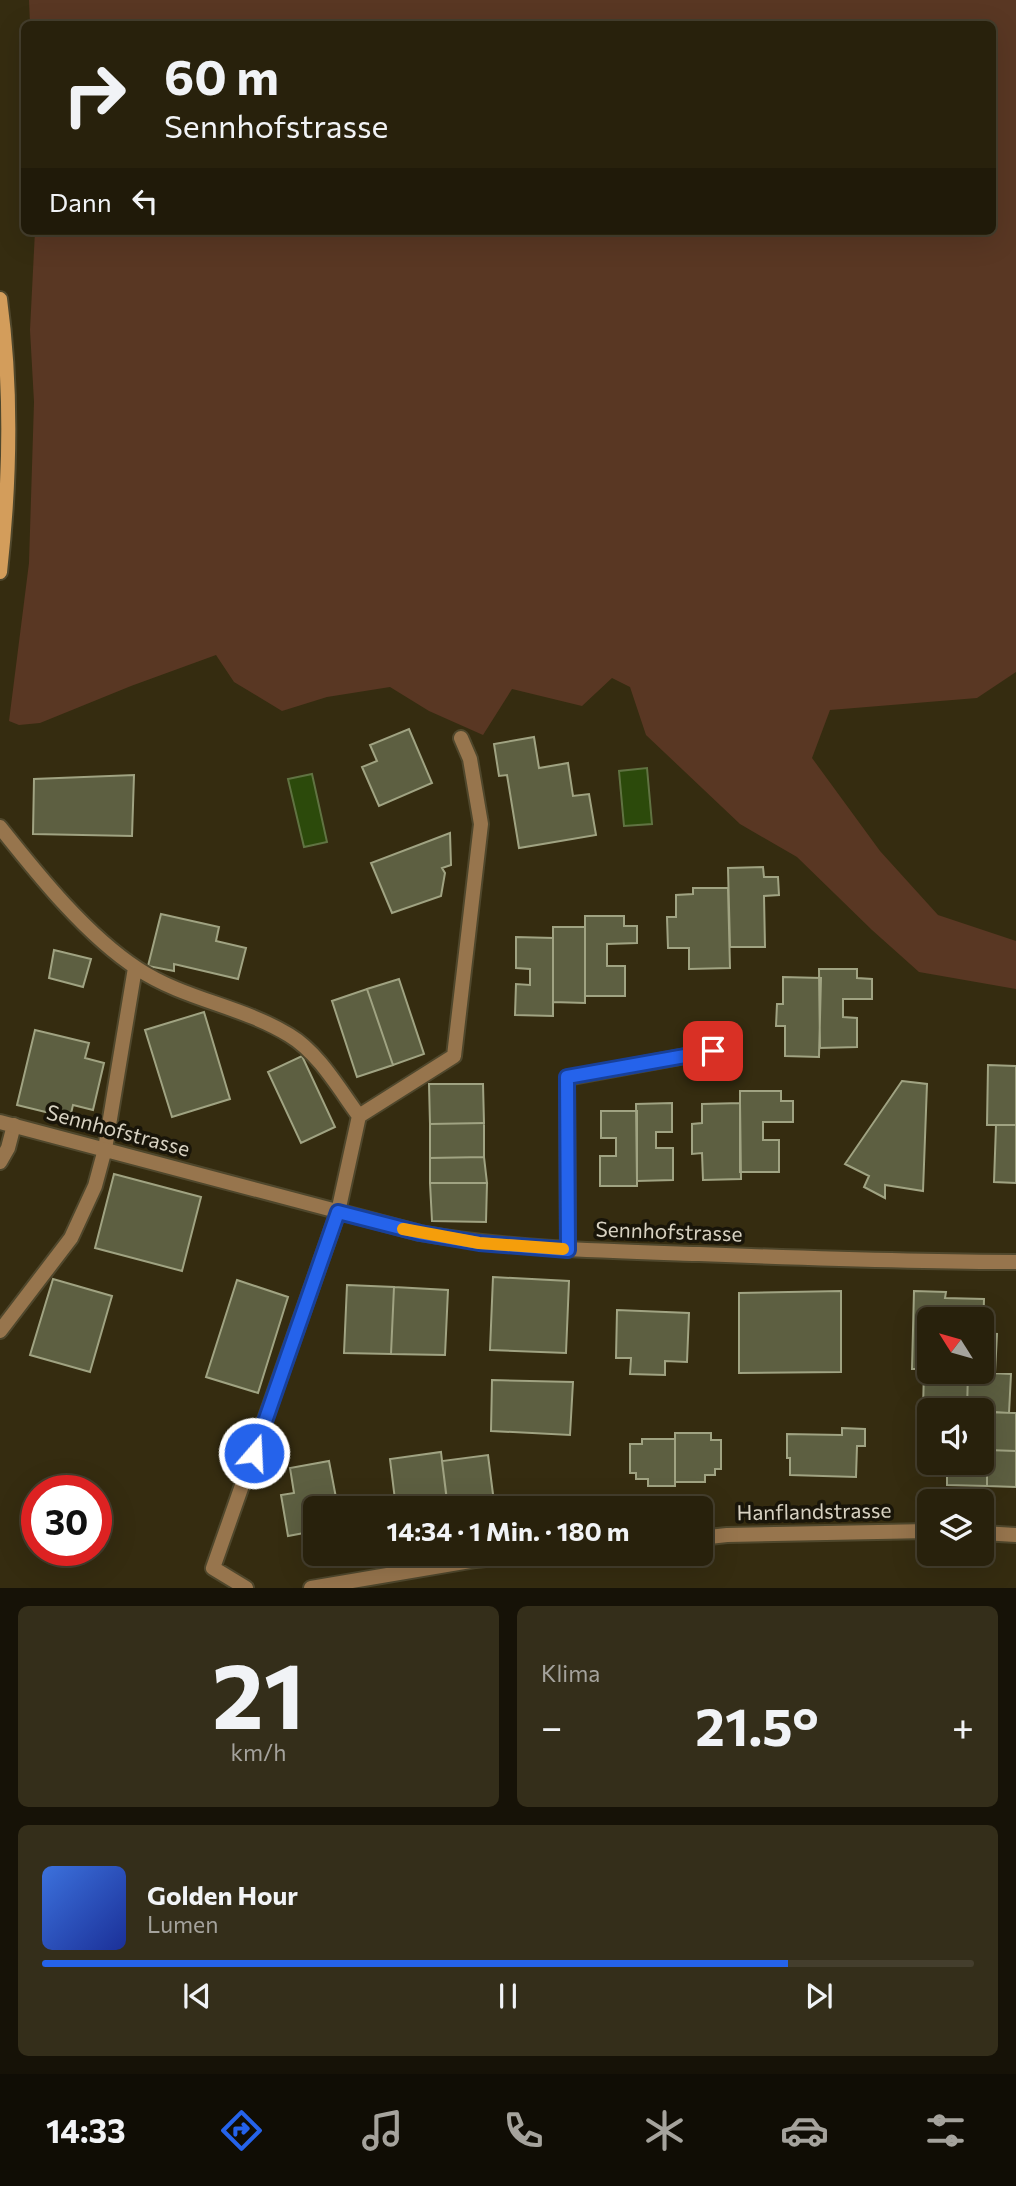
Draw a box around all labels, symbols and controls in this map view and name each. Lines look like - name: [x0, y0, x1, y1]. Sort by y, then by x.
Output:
- text: 60 m: [164, 45, 279, 105]
- icon: right: [49, 49, 140, 140]
- text: Sennhofstrasse: [164, 105, 388, 145]
- icon: left: [126, 182, 164, 220]
- text: Dann: [49, 186, 112, 217]
- pin: [683, 1021, 743, 1081]
- icon: arrive: [694, 1032, 732, 1070]
- street label: Sennhofstrasse: [44, 1098, 193, 1161]
- street label: Sennhofstrasse: [595, 1215, 743, 1246]
- north arrow: [917, 1307, 994, 1384]
- map controls: [917, 1307, 994, 1566]
- button: sound: [917, 1398, 994, 1475]
- position arrow: [217, 1416, 291, 1490]
- speed limit sign: 30: [21, 1475, 112, 1566]
- button: layers: [917, 1489, 994, 1566]
- street label: Hanflandstrasse: [736, 1497, 892, 1524]
- text: 14:34 · 1 Min. · 180 m: [386, 1515, 630, 1546]
- text: 21: [212, 1636, 305, 1748]
- text: Klima: [541, 1659, 600, 1687]
- text: 21.5°: [695, 1693, 819, 1757]
- text: −: [541, 1702, 563, 1749]
- text: +: [952, 1702, 974, 1749]
- text: km/h: [231, 1738, 286, 1766]
- text: Golden Hour: [147, 1879, 298, 1910]
- text: Lumen: [147, 1910, 218, 1938]
- icon: previous: [178, 1977, 216, 2015]
- icon: pause: [489, 1977, 527, 2015]
- icon: next: [800, 1977, 838, 2015]
- icon: directions: [217, 2106, 266, 2155]
- icon: music: [358, 2106, 407, 2155]
- icon: phone: [499, 2106, 548, 2155]
- icon: climate: [640, 2106, 689, 2155]
- icon: car: [780, 2106, 829, 2155]
- icon: filters: [921, 2106, 970, 2155]
- text: 14:33: [46, 2110, 126, 2150]

